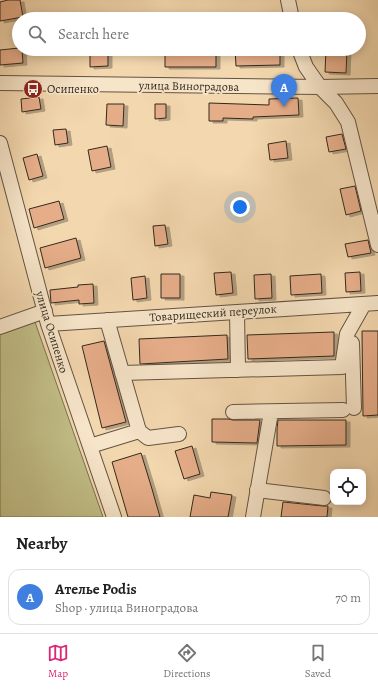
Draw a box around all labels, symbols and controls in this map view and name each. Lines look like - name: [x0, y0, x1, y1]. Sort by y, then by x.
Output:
- search box: [12, 12, 366, 56]
- icon: search: [26, 23, 48, 45]
- text: Search here: [58, 24, 129, 44]
- pin: A: [271, 74, 297, 107]
- street label: улица Виноградова: [138, 77, 240, 95]
- bus stop icon: Осипенко: [22, 78, 44, 100]
- place label: Осипенко: [47, 81, 99, 97]
- your location: [230, 197, 250, 217]
- street label: улица Осипенко: [32, 288, 72, 375]
- street label: Товарищеский переулок: [149, 301, 277, 325]
- map controls: [330, 469, 366, 505]
- button: locate: [330, 469, 366, 505]
- text: Nearby: [16, 532, 67, 555]
- text: Ателье Podis: [55, 579, 137, 599]
- text: A: [26, 589, 34, 606]
- text: 70 m: [335, 589, 361, 606]
- text: Shop · улица Виноградова: [55, 599, 198, 616]
- tab: Map: [47, 642, 69, 681]
- tab: Directions: [163, 642, 211, 681]
- tab: Saved: [305, 642, 331, 681]

